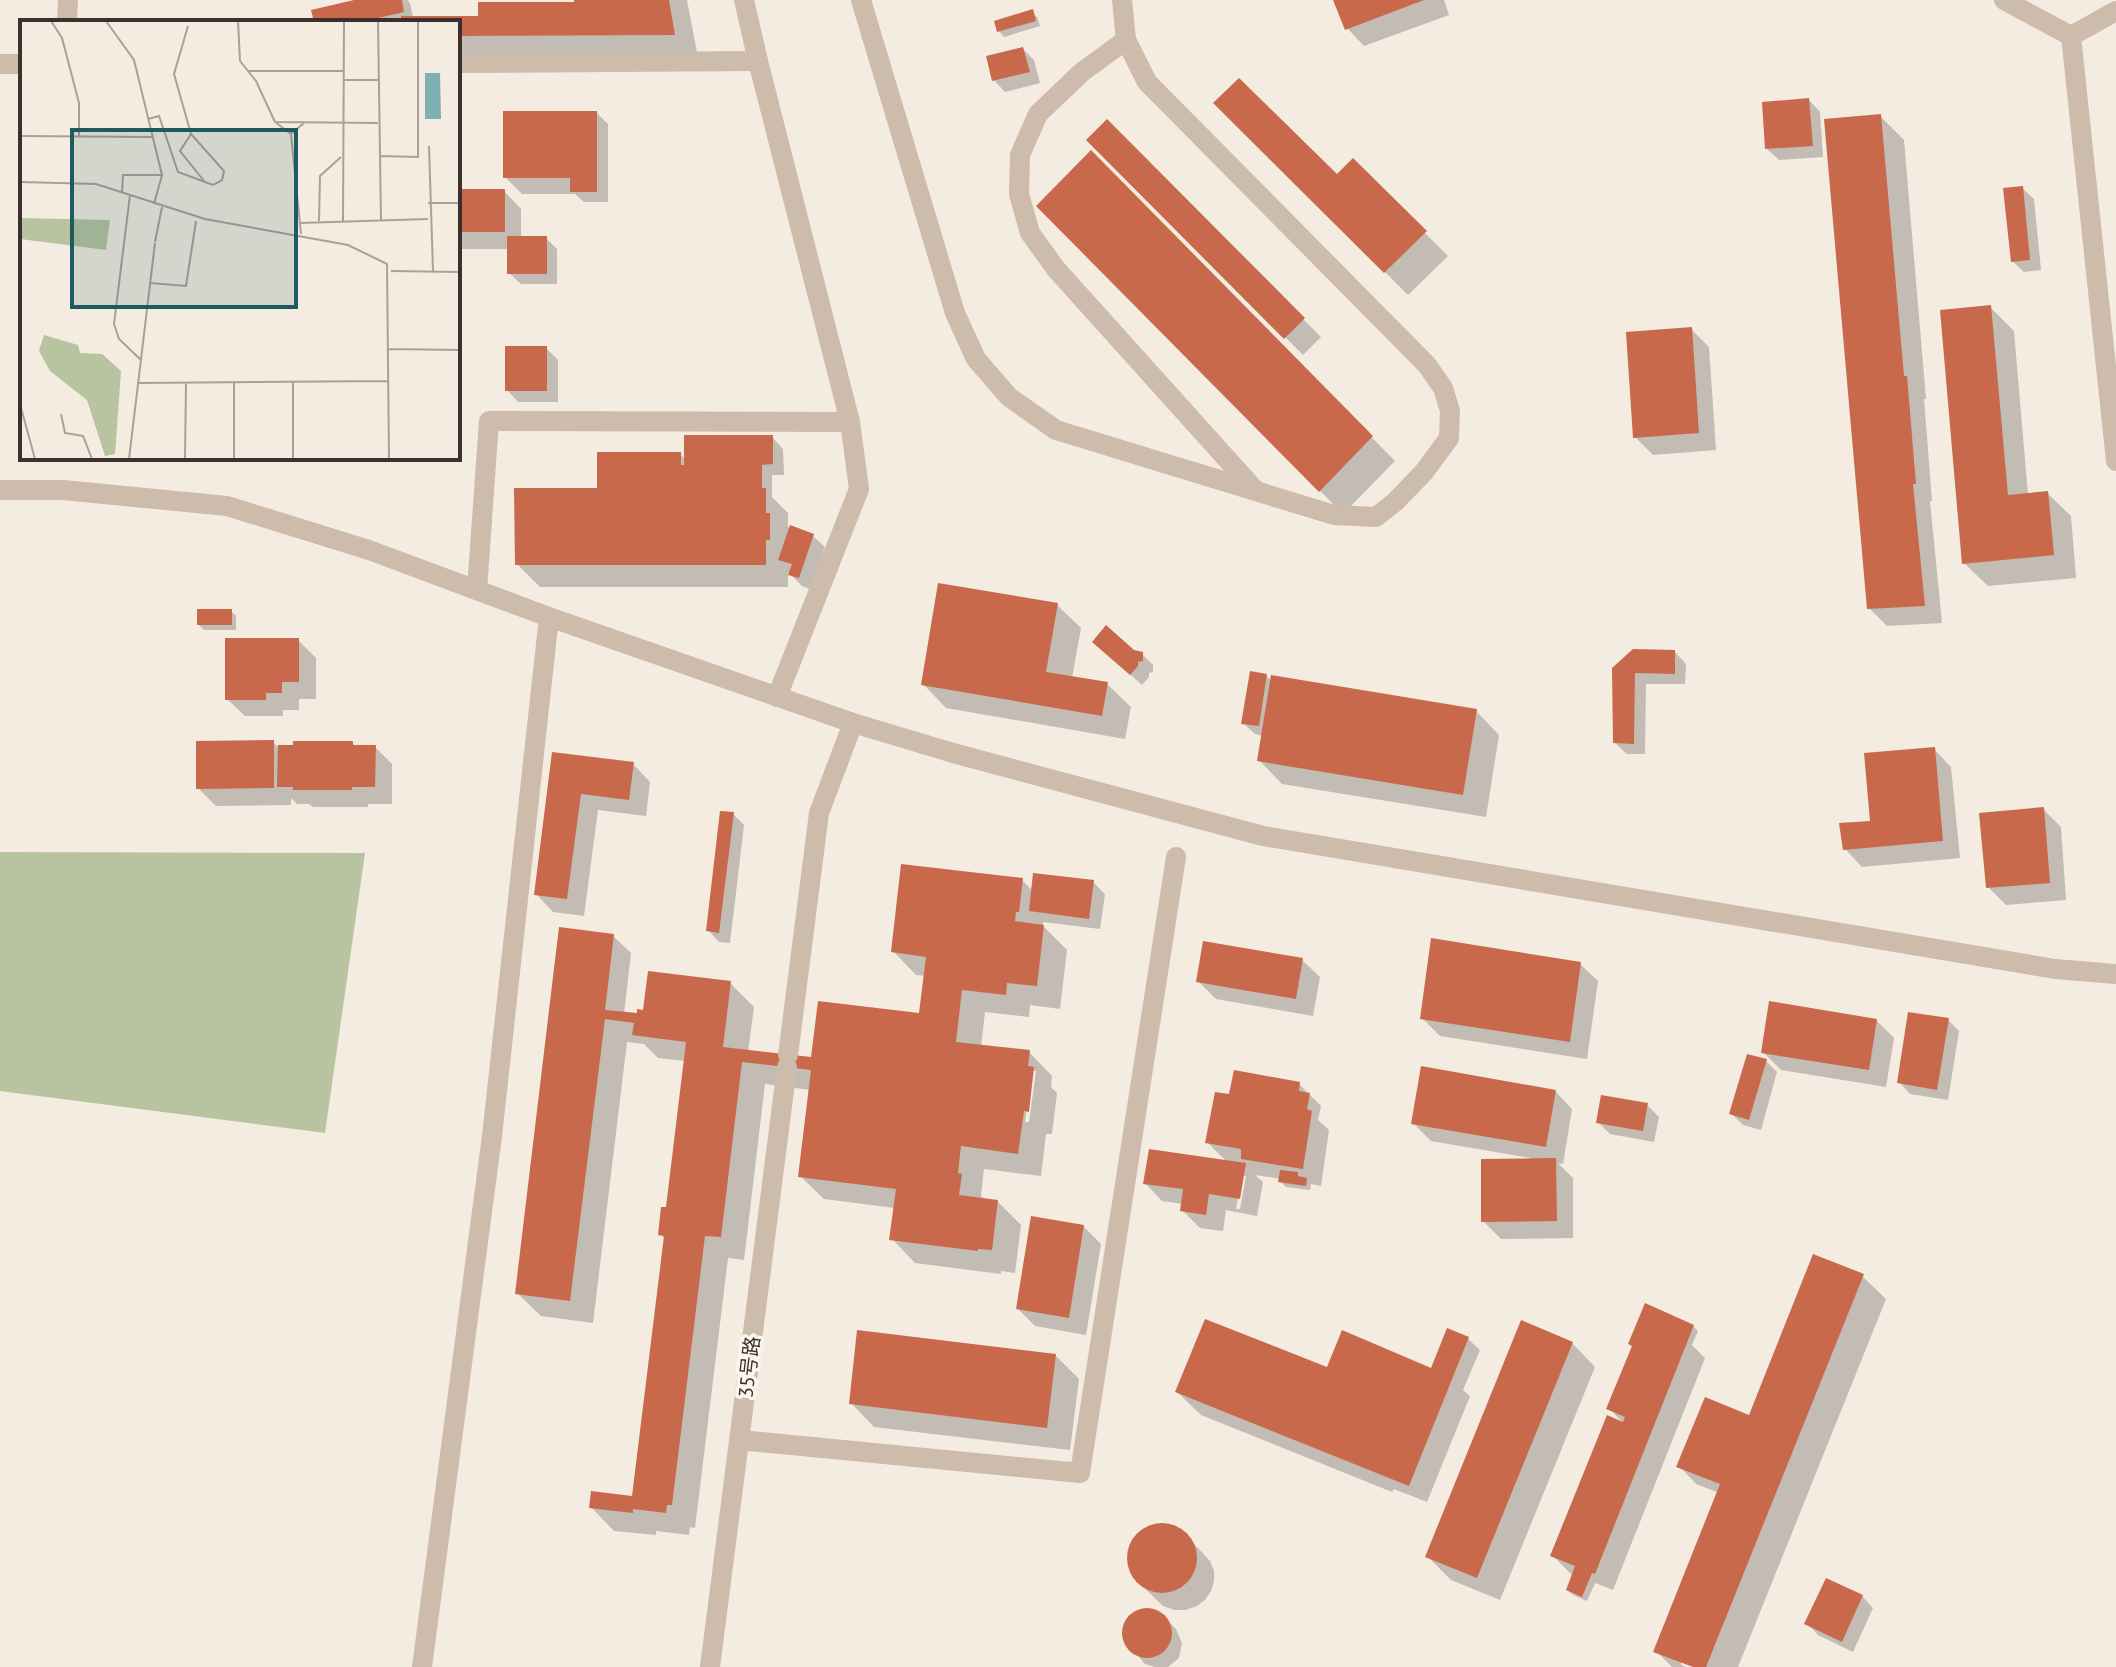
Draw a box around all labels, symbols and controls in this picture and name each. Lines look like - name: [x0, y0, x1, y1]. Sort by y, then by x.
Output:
- inset map: [20, 20, 460, 460]
- street label: 35号路: [732, 1335, 766, 1399]

